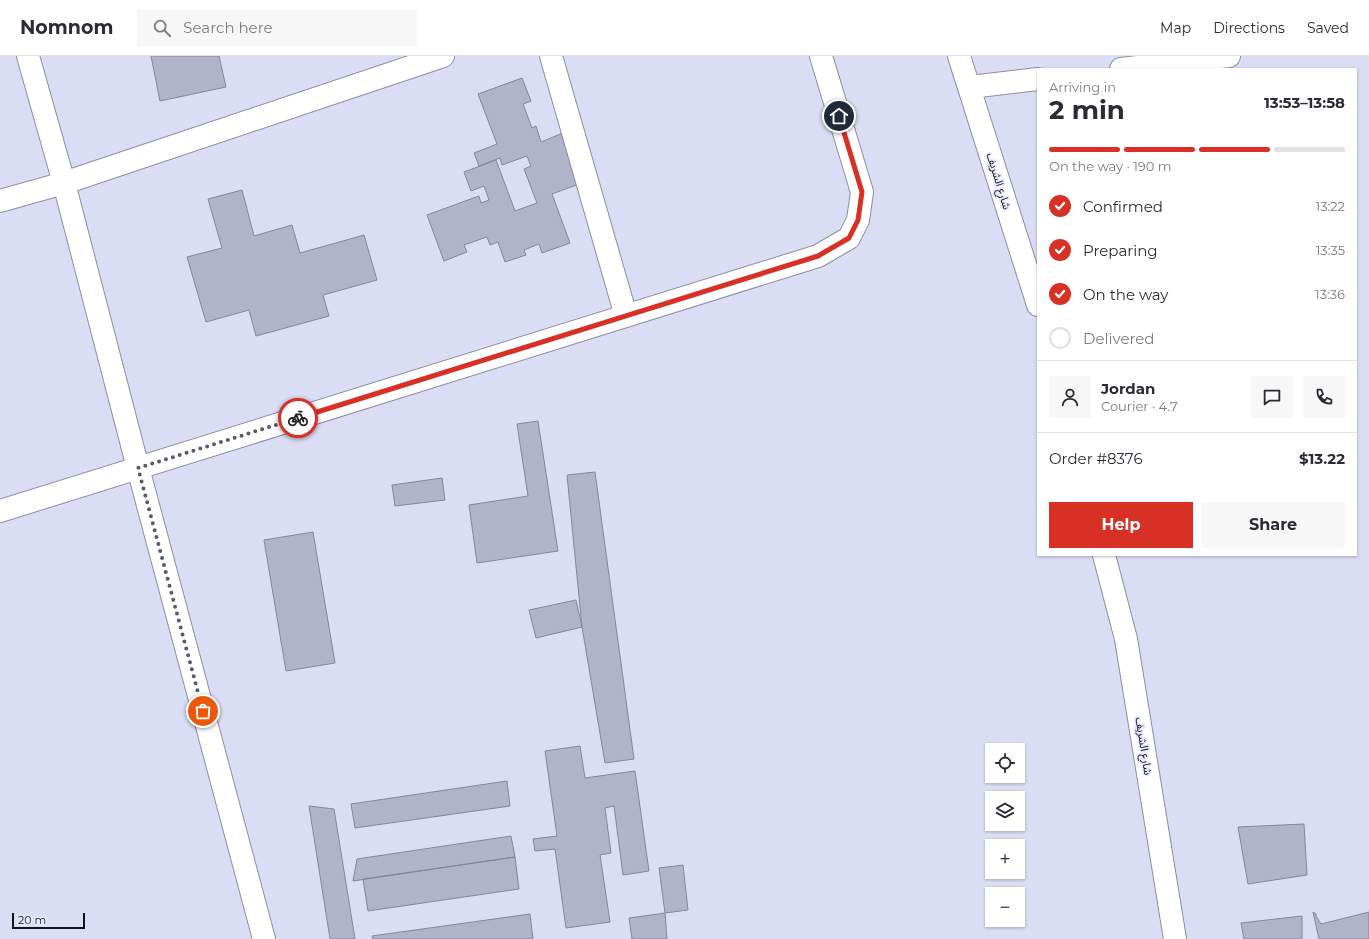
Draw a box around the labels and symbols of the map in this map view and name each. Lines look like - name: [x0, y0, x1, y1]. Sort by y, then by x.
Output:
- pin: [822, 99, 856, 133]
- street label: شارع الشريف: [983, 151, 1014, 212]
- courier: [278, 398, 318, 438]
- pin: [186, 694, 220, 728]
- street label: شارع الشريف: [1132, 716, 1156, 777]
- scale bar: [12, 911, 85, 930]

